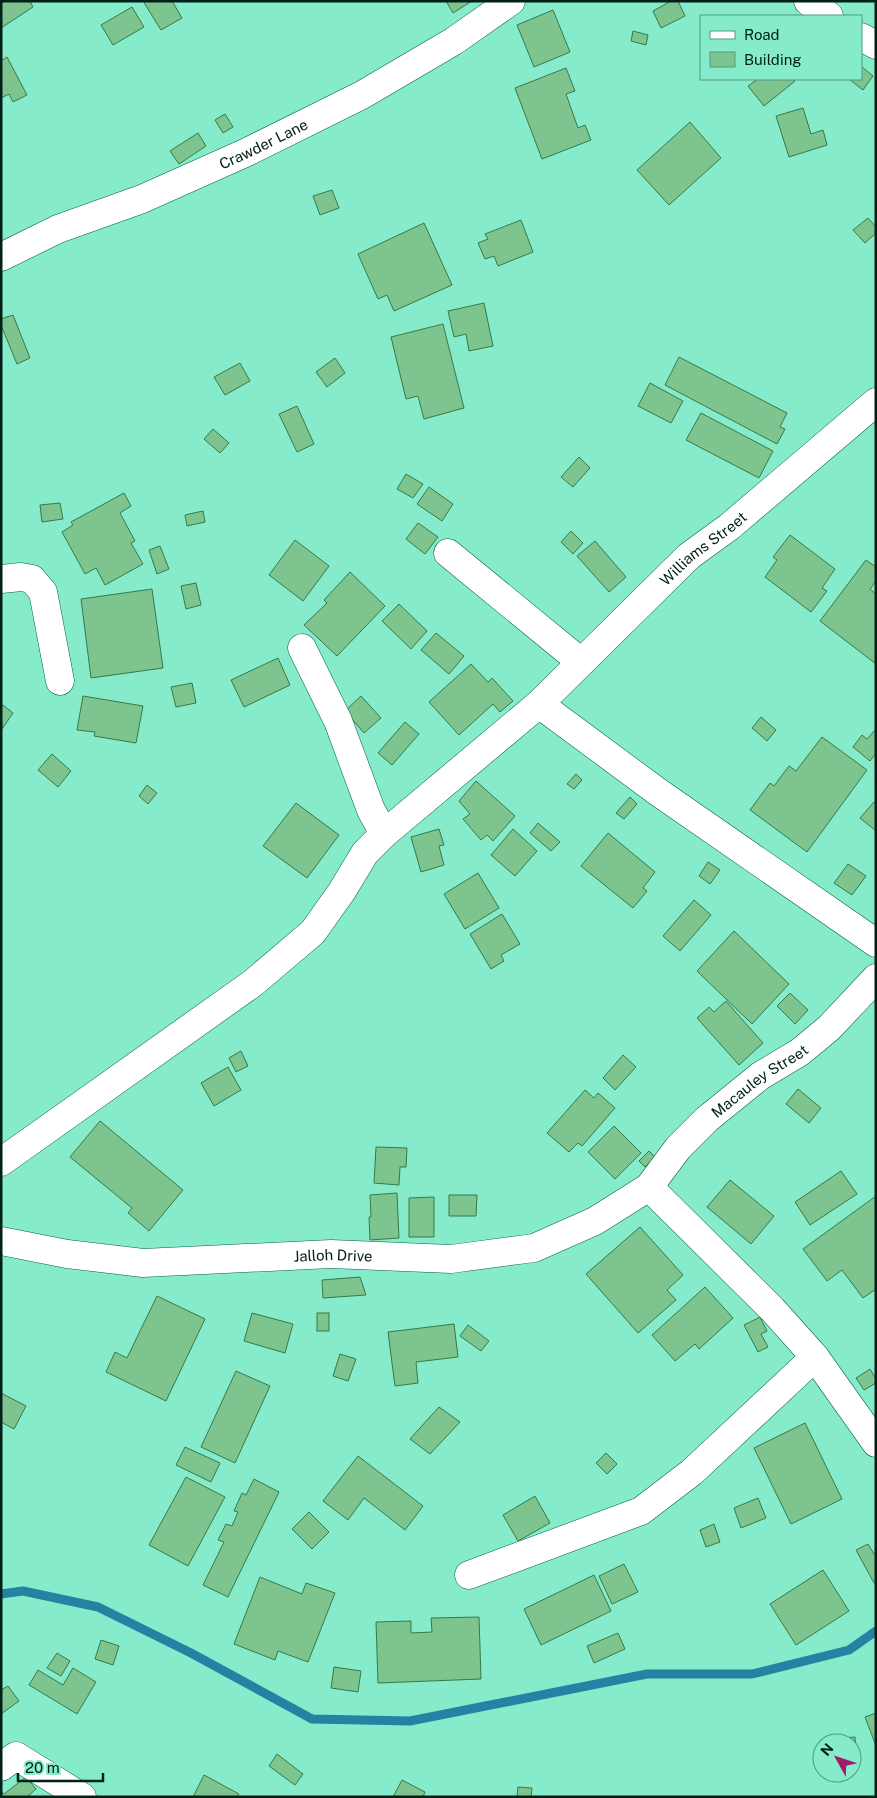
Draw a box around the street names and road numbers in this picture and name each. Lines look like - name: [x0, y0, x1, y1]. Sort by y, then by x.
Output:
- street label: Crawder Lane: [216, 115, 310, 172]
- street label: Williams Street: [656, 508, 750, 589]
- street label: Macauley Street: [708, 1041, 811, 1121]
- street label: Jalloh Drive: [293, 1245, 373, 1264]

